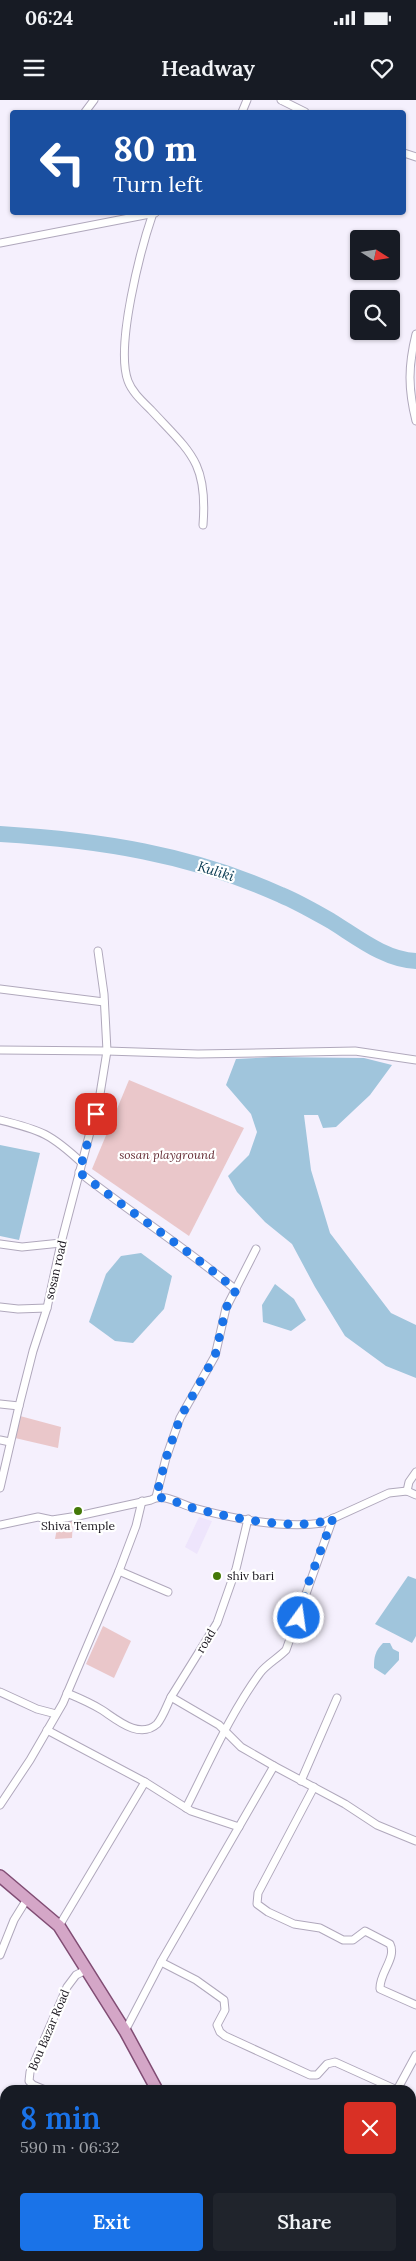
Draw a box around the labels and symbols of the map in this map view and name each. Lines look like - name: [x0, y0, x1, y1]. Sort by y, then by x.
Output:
- north arrow: [350, 230, 400, 280]
- water label: Kuliki: [195, 857, 237, 885]
- pin: [75, 1093, 117, 1135]
- park label: sosan playground: [119, 1147, 215, 1162]
- street label: sosan road: [41, 1239, 70, 1301]
- marker: Shiva Temple: [72, 1505, 84, 1517]
- place label: Shiva Temple: [41, 1518, 115, 1533]
- place label: shiv bari: [227, 1568, 274, 1583]
- marker: shiv bari: [211, 1570, 223, 1582]
- position arrow: [272, 1591, 324, 1643]
- street label: road: [193, 1626, 219, 1656]
- street label: Bou Bazar Road: [25, 1987, 72, 2073]

